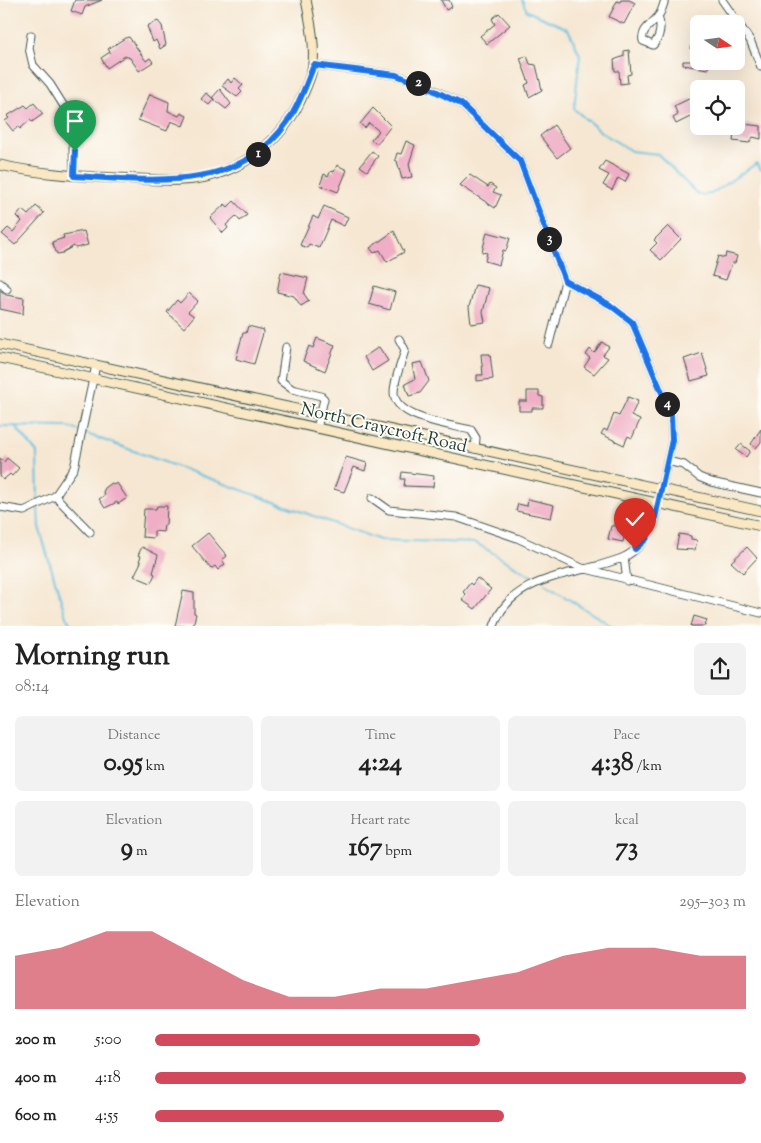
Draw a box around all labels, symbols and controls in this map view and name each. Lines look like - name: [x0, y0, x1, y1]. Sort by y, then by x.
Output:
- north arrow: [690, 15, 745, 70]
- map controls: [690, 15, 745, 135]
- pin: 2: [406, 70, 430, 96]
- text: 2: [415, 73, 422, 93]
- button: locate: [690, 80, 745, 135]
- pin: [54, 100, 96, 151]
- icon: arrive: [61, 107, 89, 135]
- pin: 1: [246, 142, 270, 166]
- text: 1: [256, 144, 261, 164]
- pin: 3: [536, 226, 562, 252]
- text: 3: [547, 229, 552, 249]
- pin: 4: [654, 392, 680, 416]
- text: 4: [664, 394, 671, 414]
- street label: North Craycroft Road: [298, 397, 469, 461]
- pin: [614, 498, 656, 549]
- icon: check: [621, 505, 649, 533]
- text: Morning run: [15, 637, 170, 677]
- button: share: [694, 643, 746, 695]
- text: 08:14: [15, 676, 49, 699]
- text: Distance: [108, 726, 161, 746]
- text: Time: [365, 726, 396, 746]
- text: Pace: [613, 726, 640, 746]
- text: 0.95: [103, 746, 143, 782]
- text: 4:24: [359, 746, 402, 782]
- text: 4:38: [592, 746, 634, 782]
- text: km: [143, 757, 165, 777]
- text: /km: [634, 757, 662, 777]
- text: Elevation: [106, 811, 163, 831]
- text: Heart rate: [351, 811, 410, 831]
- text: kcal: [615, 811, 639, 831]
- text: 9: [121, 831, 133, 867]
- text: 167: [349, 831, 382, 867]
- text: 73: [616, 831, 638, 867]
- text: m: [133, 842, 148, 862]
- text: bpm: [382, 842, 412, 862]
- text: Elevation: [15, 891, 80, 914]
- text: 295–303 m: [679, 891, 746, 914]
- text: 200 m: [15, 1029, 56, 1052]
- text: 5:00: [95, 1029, 121, 1052]
- text: 400 m: [15, 1067, 57, 1090]
- text: 4:18: [95, 1067, 121, 1090]
- text: 600 m: [15, 1105, 57, 1128]
- text: 4:55: [95, 1105, 118, 1128]

